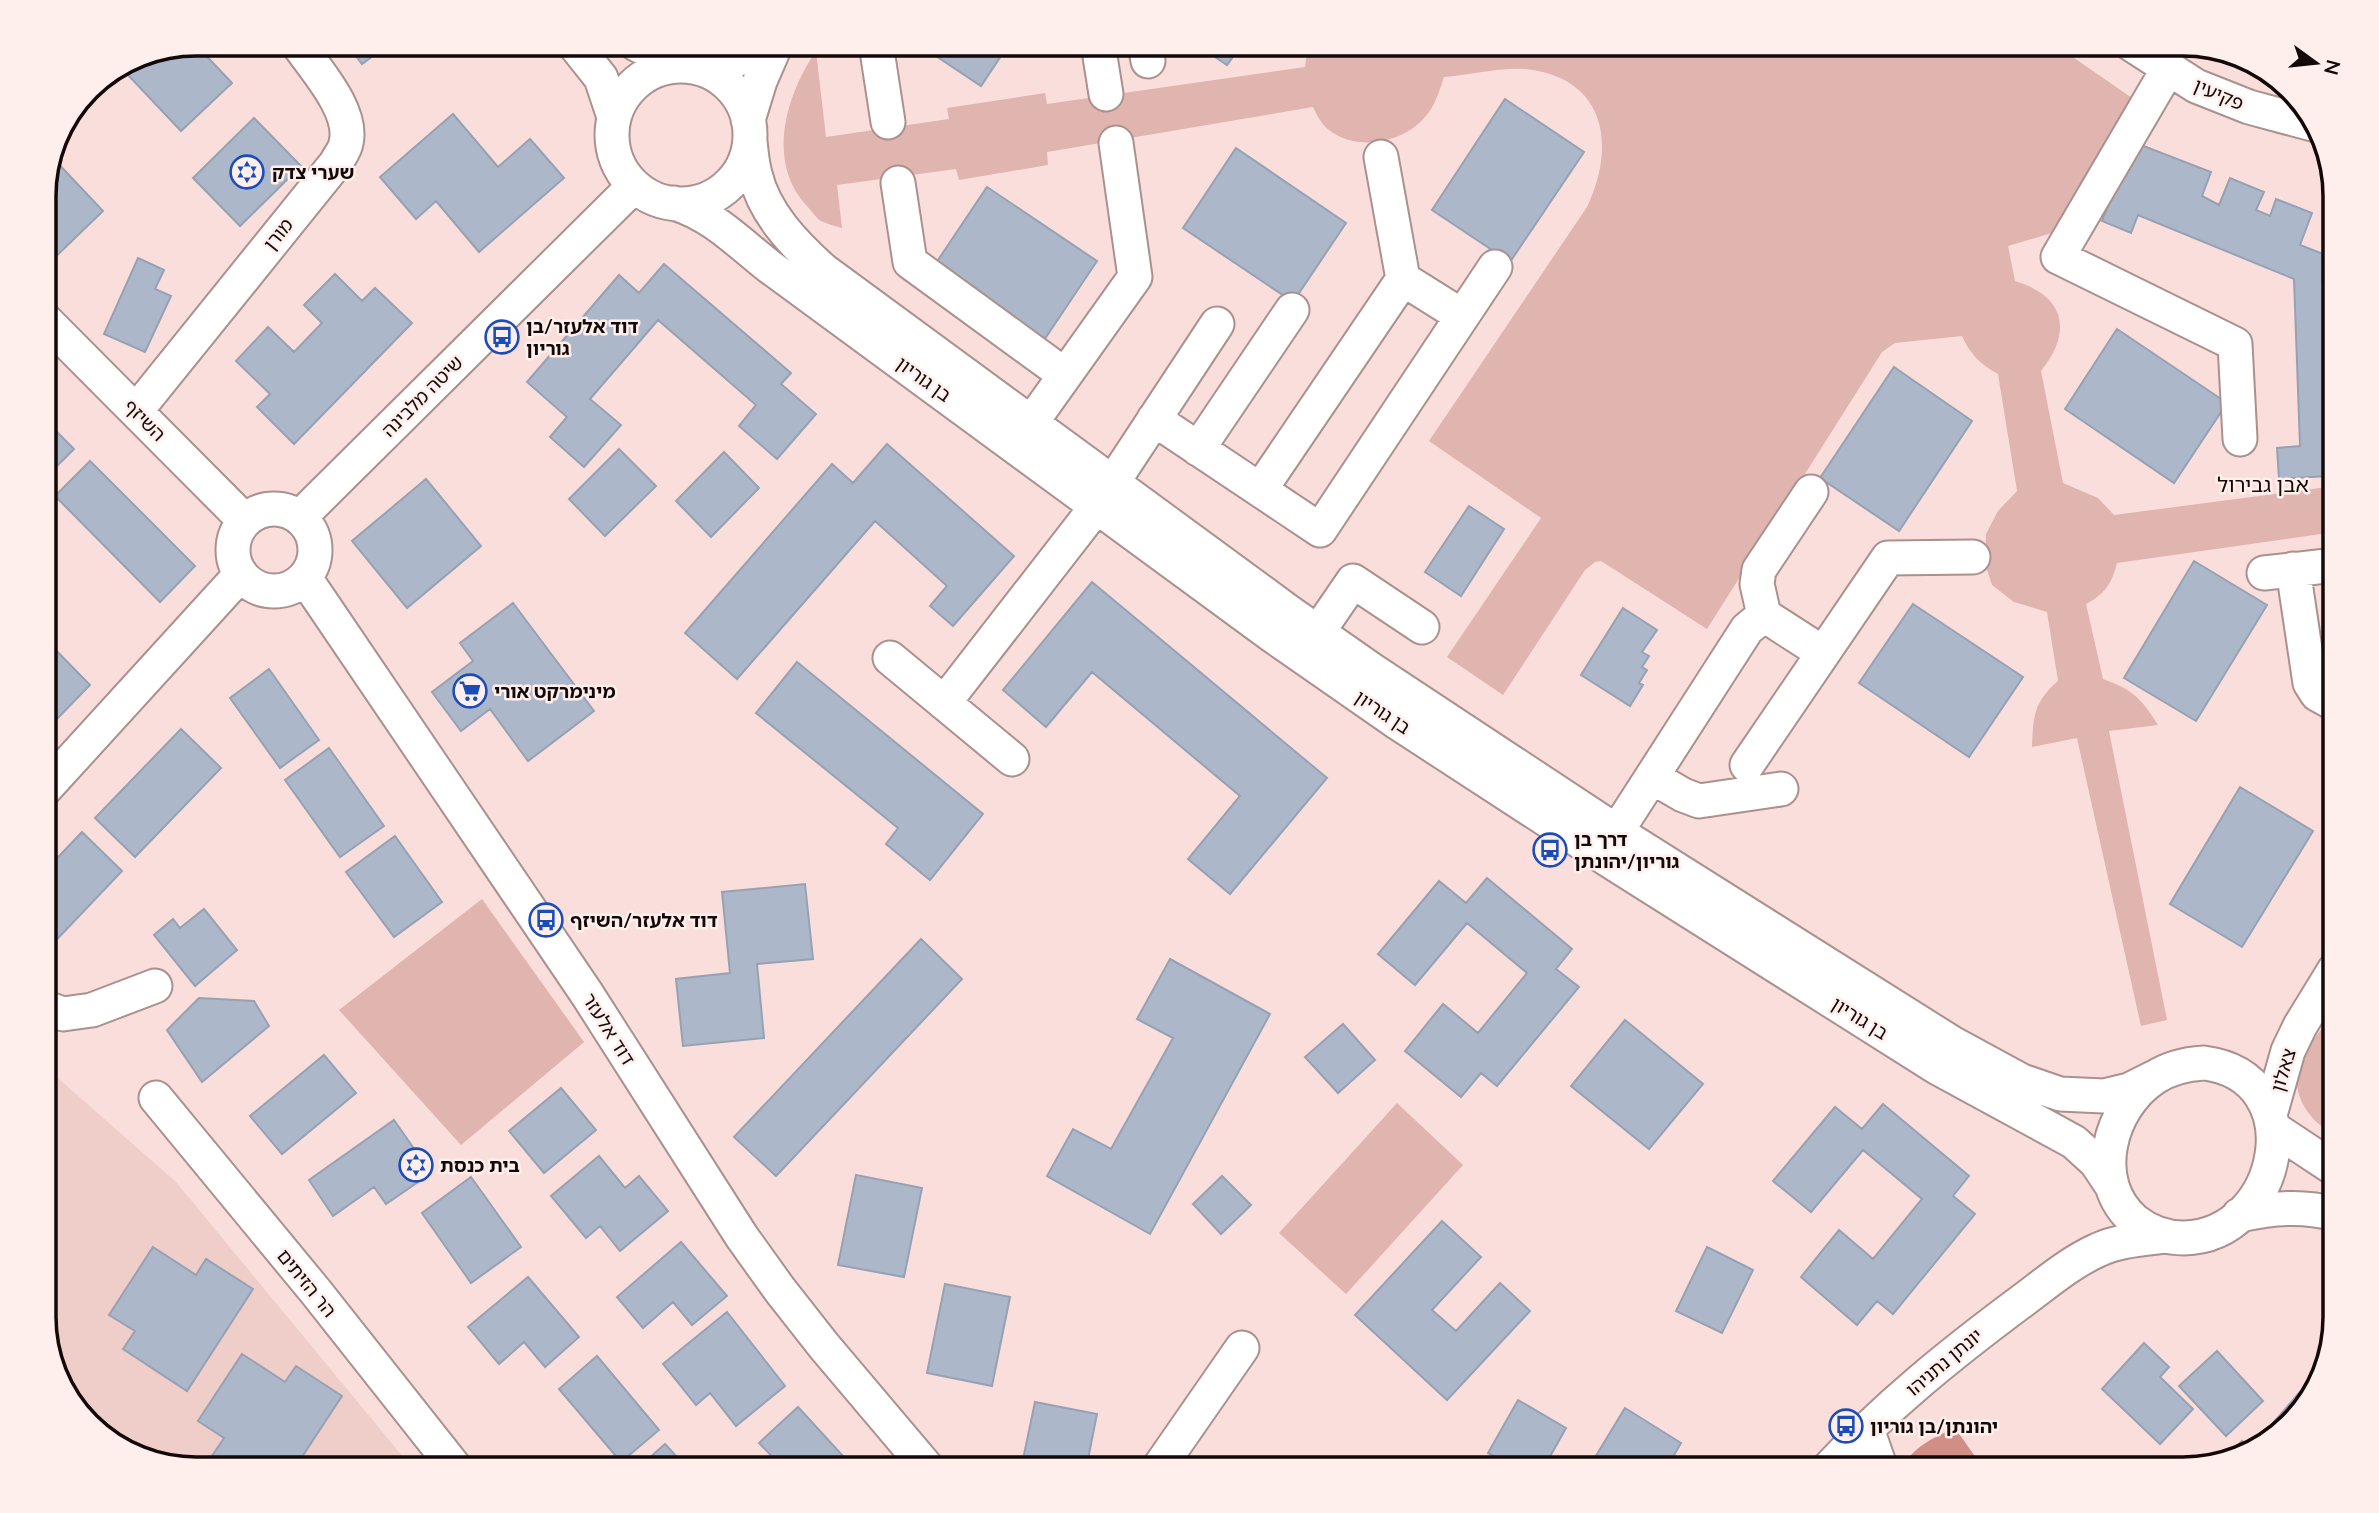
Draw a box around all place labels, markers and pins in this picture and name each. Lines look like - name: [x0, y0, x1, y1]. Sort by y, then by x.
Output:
- synagogue icon: שערי צדק: [228, 153, 266, 191]
- place label: שערי צדק: [272, 160, 355, 183]
- place label: דוד אלעזר/בן גוריון: [526, 314, 638, 359]
- bus stop icon: דוד אלעזר/בן גוריון: [483, 318, 521, 356]
- supermarket icon: מינימרקט אורי: [451, 672, 489, 710]
- place label: מינימרקט אורי: [494, 679, 616, 702]
- place label: דרך בן גוריון/יהונתן: [1574, 827, 1680, 872]
- bus stop icon: דרך בן גוריון/יהונתן: [1531, 831, 1569, 869]
- bus stop icon: דוד אלעזר/השיזף: [527, 901, 565, 939]
- place label: דוד אלעזר/השיזף: [570, 908, 718, 931]
- synagogue icon: בית כנסת: [397, 1146, 435, 1184]
- place label: בית כנסת: [440, 1153, 520, 1176]
- bus stop icon: יהונתן/בן גוריון: [1827, 1407, 1865, 1445]
- place label: יהונתן/בן גוריון: [1870, 1414, 1998, 1437]

